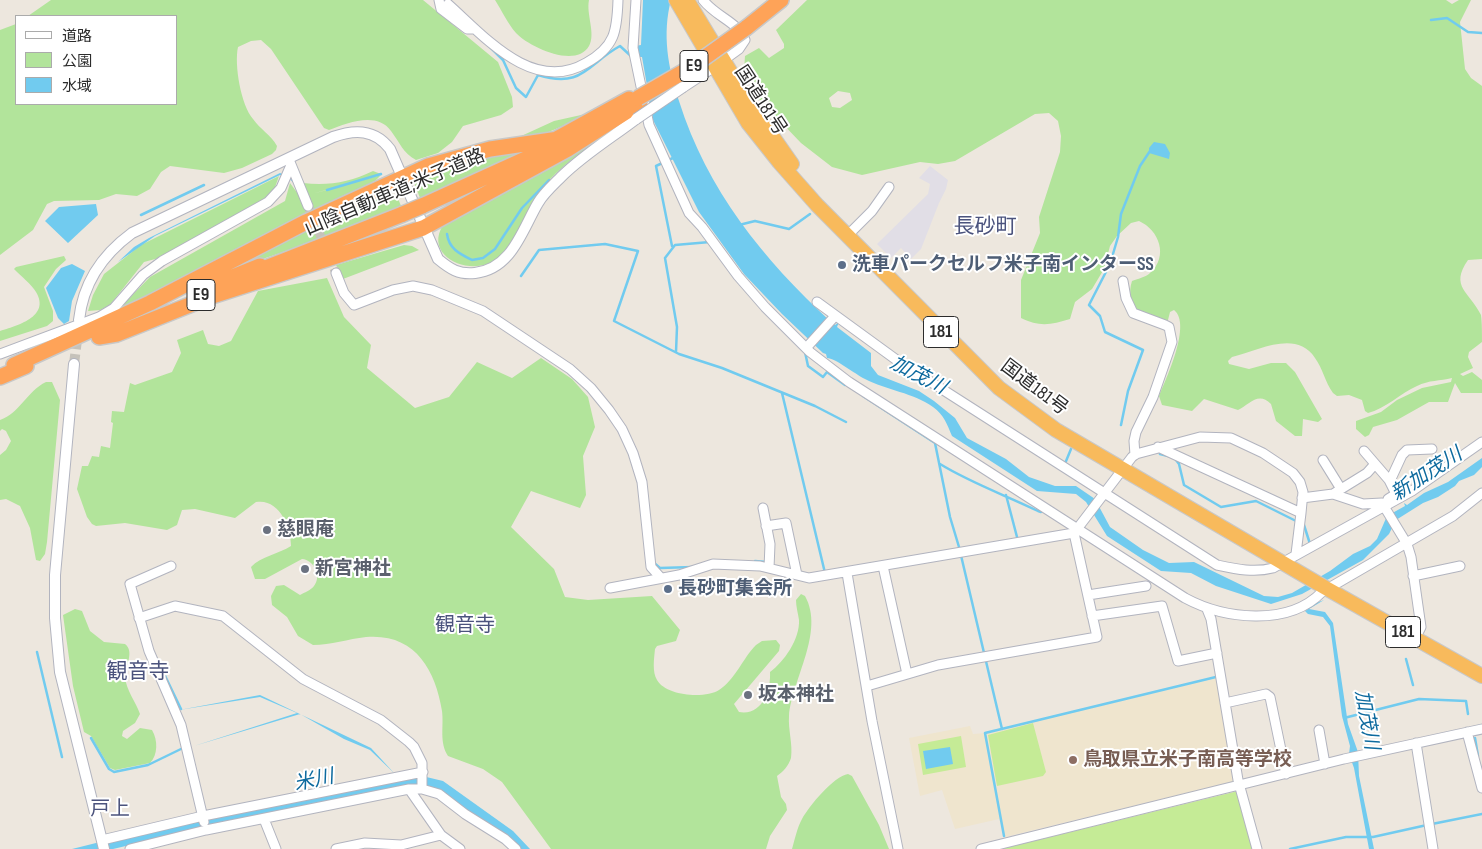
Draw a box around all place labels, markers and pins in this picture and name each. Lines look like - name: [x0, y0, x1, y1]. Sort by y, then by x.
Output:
- place label: 洗車パークセルフ米子南インターSS: [852, 254, 1154, 276]
- marker: 洗車パークセルフ米子南インターSS: [836, 259, 848, 271]
- place label: 慈眼庵: [277, 519, 334, 541]
- marker: 慈眼庵: [261, 524, 273, 536]
- place label: 新宮神社: [315, 558, 391, 580]
- marker: 新宮神社: [299, 563, 311, 575]
- place label: 長砂町集会所: [678, 578, 792, 600]
- marker: 長砂町集会所: [662, 583, 674, 595]
- place label: 坂本神社: [758, 684, 834, 706]
- marker: 坂本神社: [742, 689, 754, 701]
- place label: 鳥取県立米子南高等学校: [1083, 749, 1292, 771]
- marker: 鳥取県立米子南高等学校: [1067, 754, 1079, 766]

